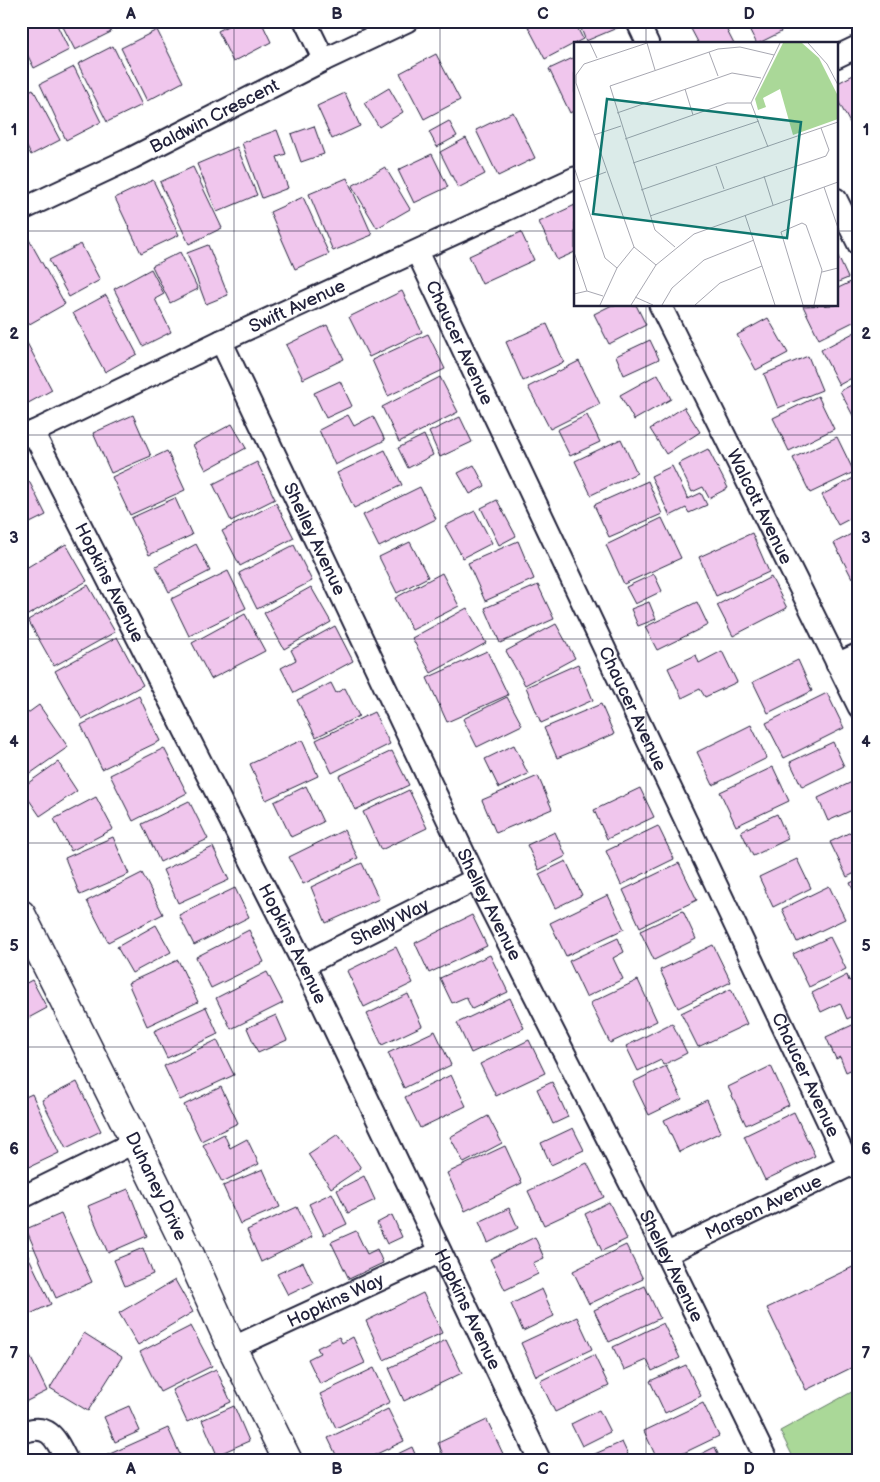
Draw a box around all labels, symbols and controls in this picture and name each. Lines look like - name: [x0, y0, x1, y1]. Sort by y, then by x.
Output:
- text: A: [125, 5, 136, 24]
- text: B: [331, 5, 343, 24]
- text: C: [537, 5, 549, 24]
- text: D: [743, 5, 755, 24]
- inset map: [574, 42, 838, 306]
- street label: Baldwin Crescent: [146, 74, 283, 158]
- text: 1: [11, 121, 17, 140]
- text: 1: [863, 121, 869, 140]
- street label: Swift Avenue: [246, 275, 349, 337]
- street label: Chaucer Avenue: [421, 277, 498, 408]
- text: 2: [9, 325, 19, 344]
- text: 2: [861, 325, 871, 344]
- street label: Walcott Avenue: [723, 446, 797, 568]
- street label: Shelley Avenue: [279, 479, 351, 599]
- street label: Hopkins Avenue: [70, 519, 149, 646]
- text: 3: [9, 529, 19, 548]
- text: 3: [861, 529, 871, 548]
- street label: Chaucer Avenue: [594, 643, 671, 774]
- text: 4: [9, 733, 19, 752]
- text: 4: [861, 733, 871, 752]
- street label: Shelley Avenue: [453, 845, 526, 964]
- street label: Hopkins Avenue: [254, 880, 332, 1007]
- street label: Shelly Way: [347, 893, 433, 950]
- text: 5: [9, 937, 19, 956]
- text: 5: [861, 937, 871, 956]
- street label: Chaucer Avenue: [768, 1009, 844, 1141]
- street label: Duhaney Drive: [121, 1128, 192, 1244]
- text: 6: [9, 1140, 19, 1159]
- text: 6: [861, 1140, 871, 1159]
- street label: Marson Avenue: [702, 1170, 825, 1244]
- street label: Shelley Avenue: [635, 1207, 708, 1326]
- street label: Hopkins Avenue: [430, 1245, 506, 1373]
- street label: Hopkins Way: [284, 1269, 388, 1332]
- text: 7: [10, 1344, 19, 1363]
- text: 7: [862, 1344, 871, 1363]
- text: A: [125, 1460, 136, 1479]
- text: B: [331, 1460, 343, 1479]
- text: C: [537, 1460, 549, 1479]
- text: D: [743, 1460, 755, 1479]

